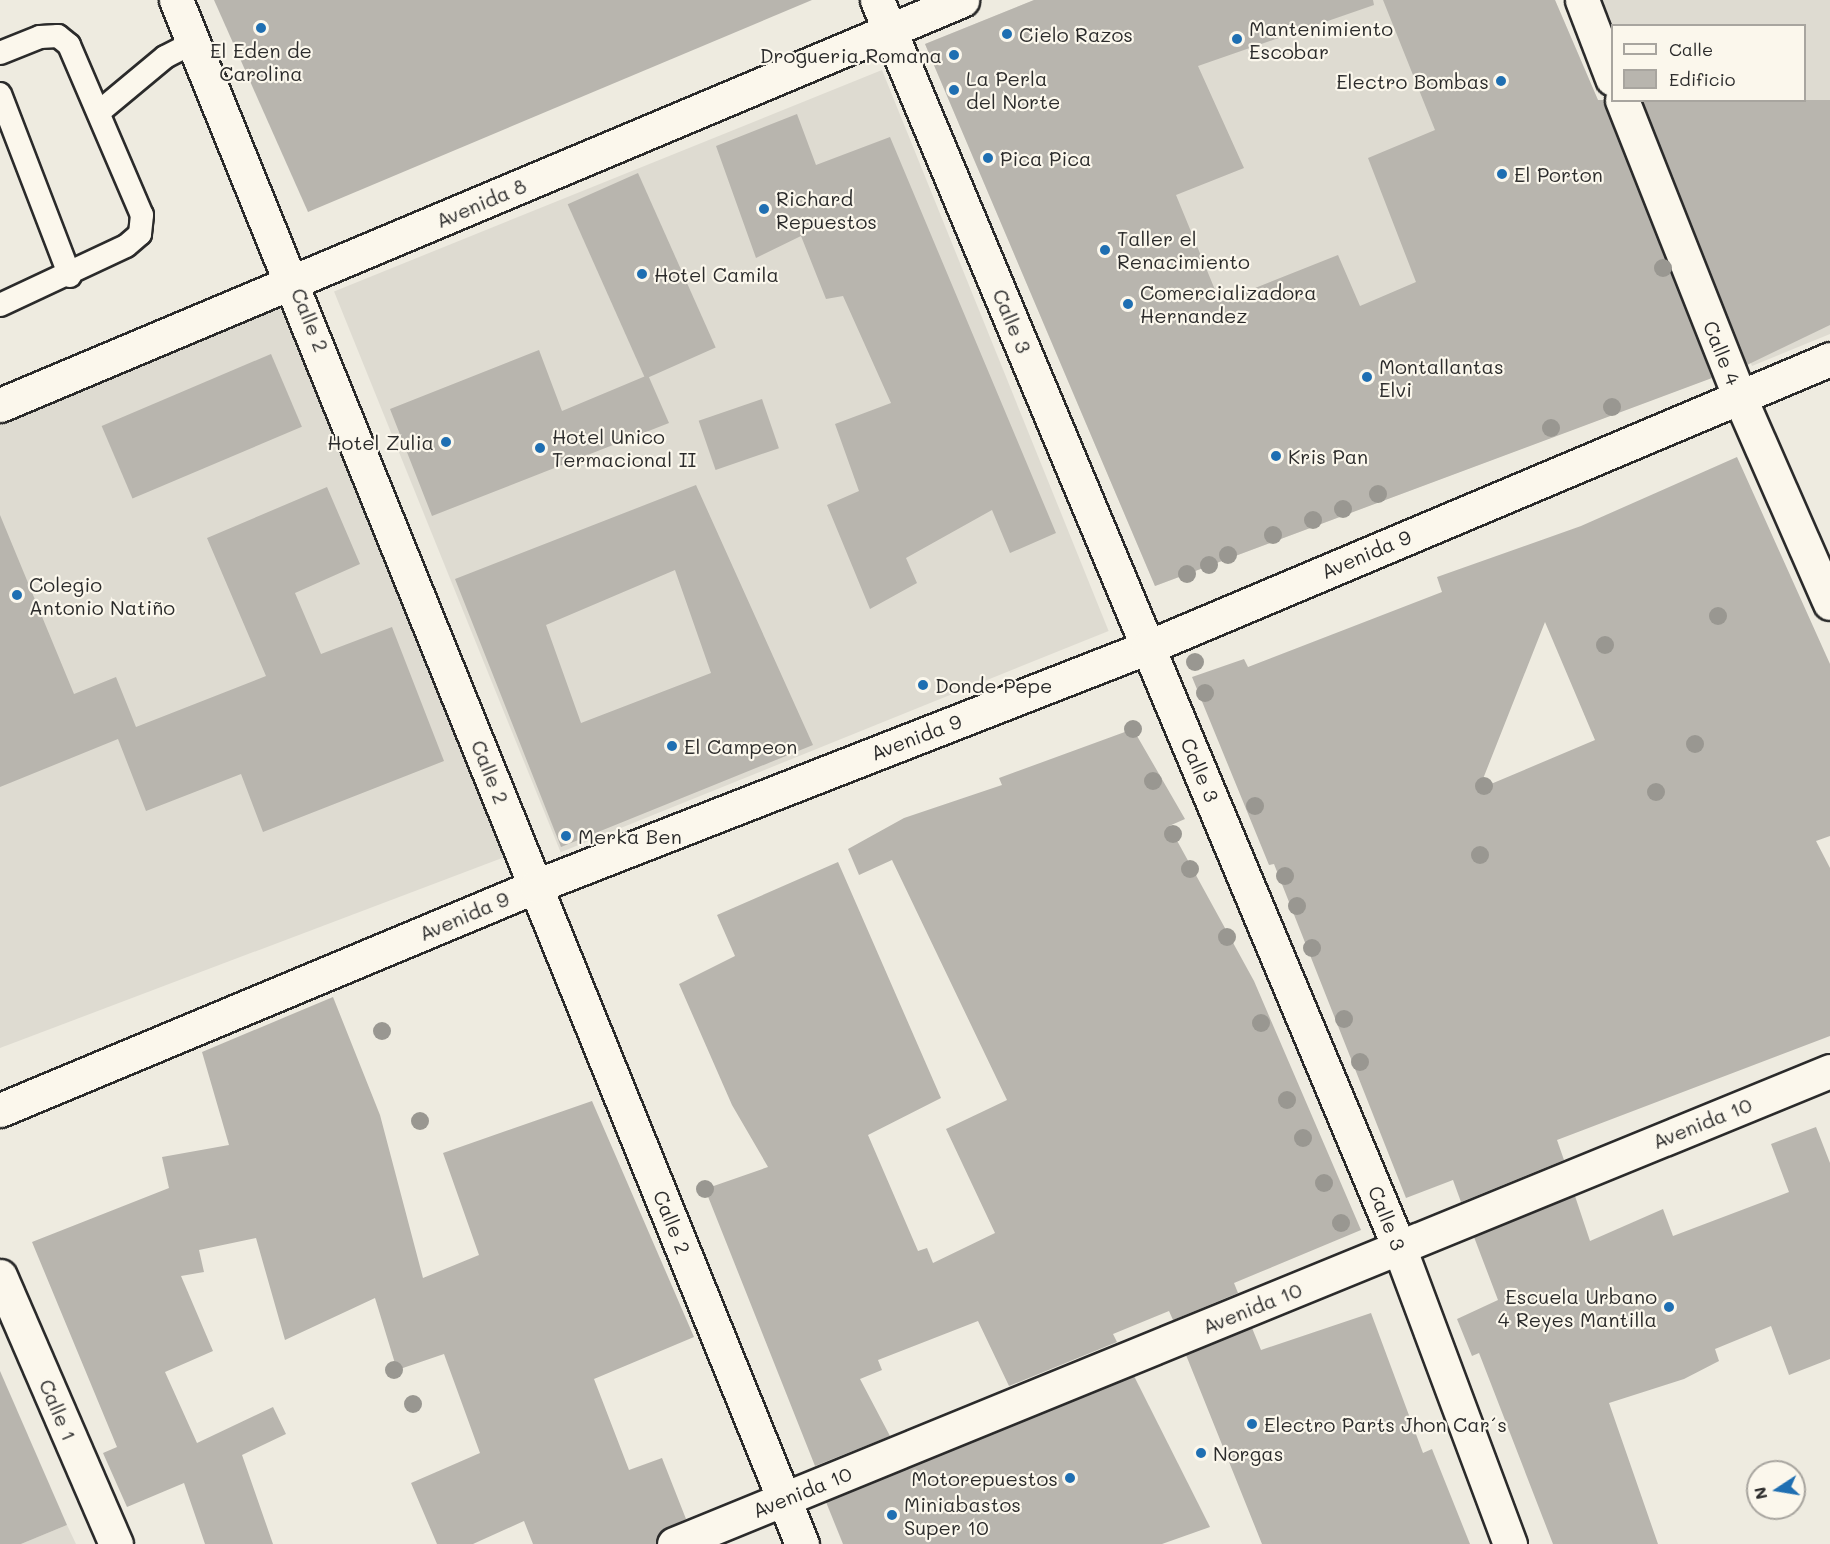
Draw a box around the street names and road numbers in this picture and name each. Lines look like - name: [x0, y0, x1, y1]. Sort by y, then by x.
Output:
- street label: Avenida 8: [432, 173, 530, 233]
- street label: Calle 2: [286, 285, 334, 355]
- street label: Calle 3: [988, 285, 1036, 357]
- street label: Calle 4: [1698, 317, 1746, 389]
- street label: Avenida 9: [1317, 524, 1415, 584]
- street label: Avenida 9: [867, 709, 965, 765]
- street label: Calle 3: [1176, 734, 1224, 806]
- street label: Calle 2: [466, 737, 514, 807]
- street label: Avenida 9: [415, 886, 513, 946]
- street label: Avenida 10: [1649, 1092, 1755, 1154]
- street label: Calle 3: [1363, 1182, 1411, 1254]
- street label: Calle 2: [648, 1187, 696, 1257]
- street label: Avenida 10: [1199, 1277, 1305, 1339]
- street label: Calle 1: [34, 1376, 82, 1444]
- street label: Avenida 10: [749, 1461, 855, 1523]

